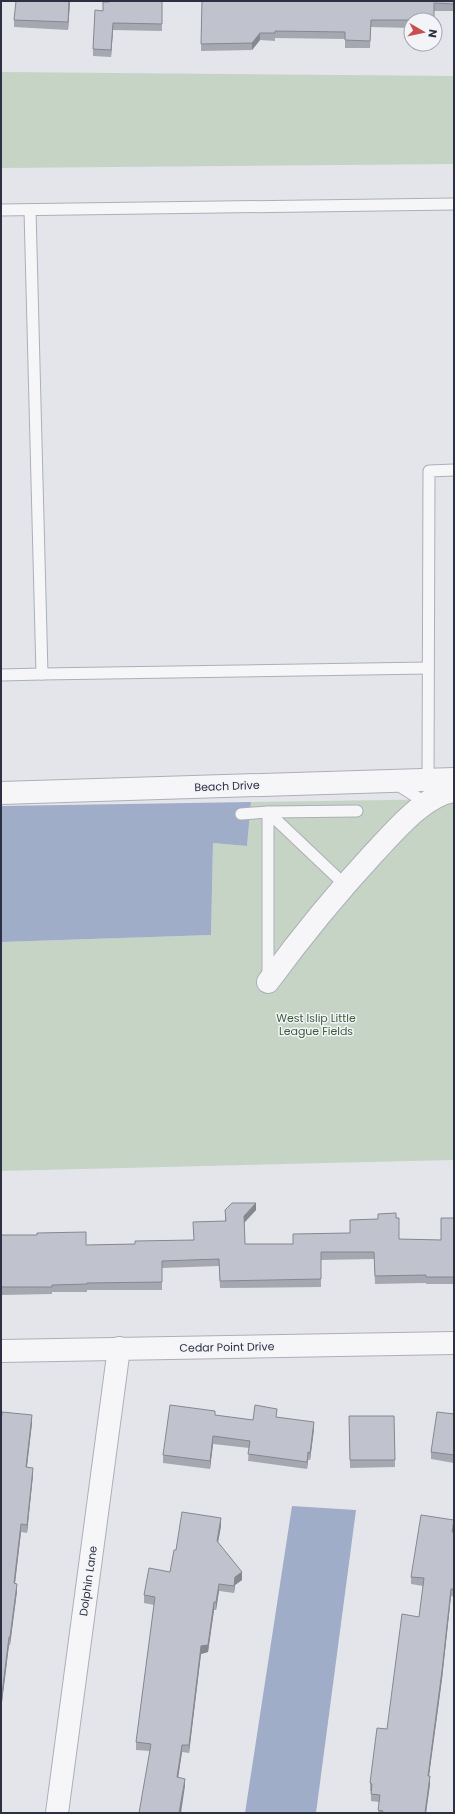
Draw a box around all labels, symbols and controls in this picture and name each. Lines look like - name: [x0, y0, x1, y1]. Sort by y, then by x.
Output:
- north arrow: [403, 12, 443, 52]
- text: N: [424, 28, 441, 39]
- street label: Beach Drive: [194, 777, 260, 795]
- park label: West Islip Little League Fields: [276, 1010, 356, 1039]
- street label: Cedar Point Drive: [179, 1338, 275, 1356]
- street label: Dolphin Lane: [75, 1545, 101, 1617]

